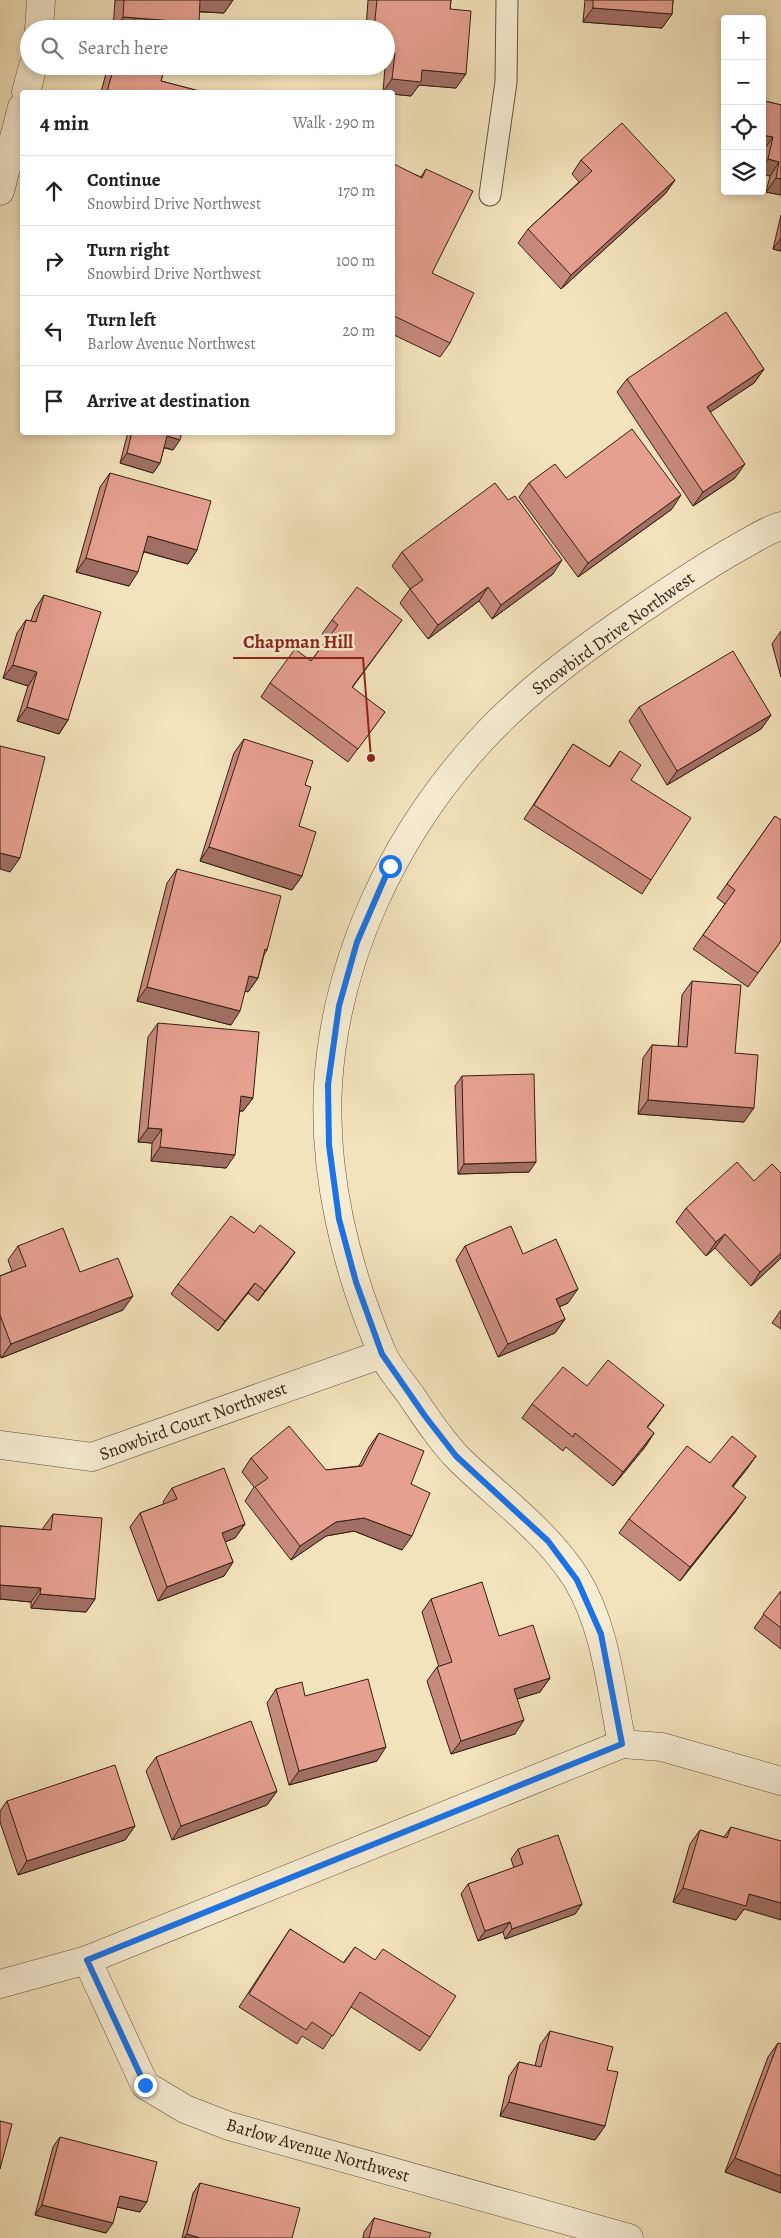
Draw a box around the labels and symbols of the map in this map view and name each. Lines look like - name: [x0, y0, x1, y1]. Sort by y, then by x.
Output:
- street label: Snowbird Drive Northwest: [527, 566, 699, 700]
- callout: Chapman Hill: [233, 624, 363, 658]
- text: Chapman Hill: [243, 629, 353, 655]
- route start: [379, 855, 402, 878]
- street label: Snowbird Court Northwest: [96, 1376, 290, 1466]
- route end: [134, 2074, 157, 2097]
- street label: Barlow Avenue Northwest: [223, 2112, 413, 2188]

